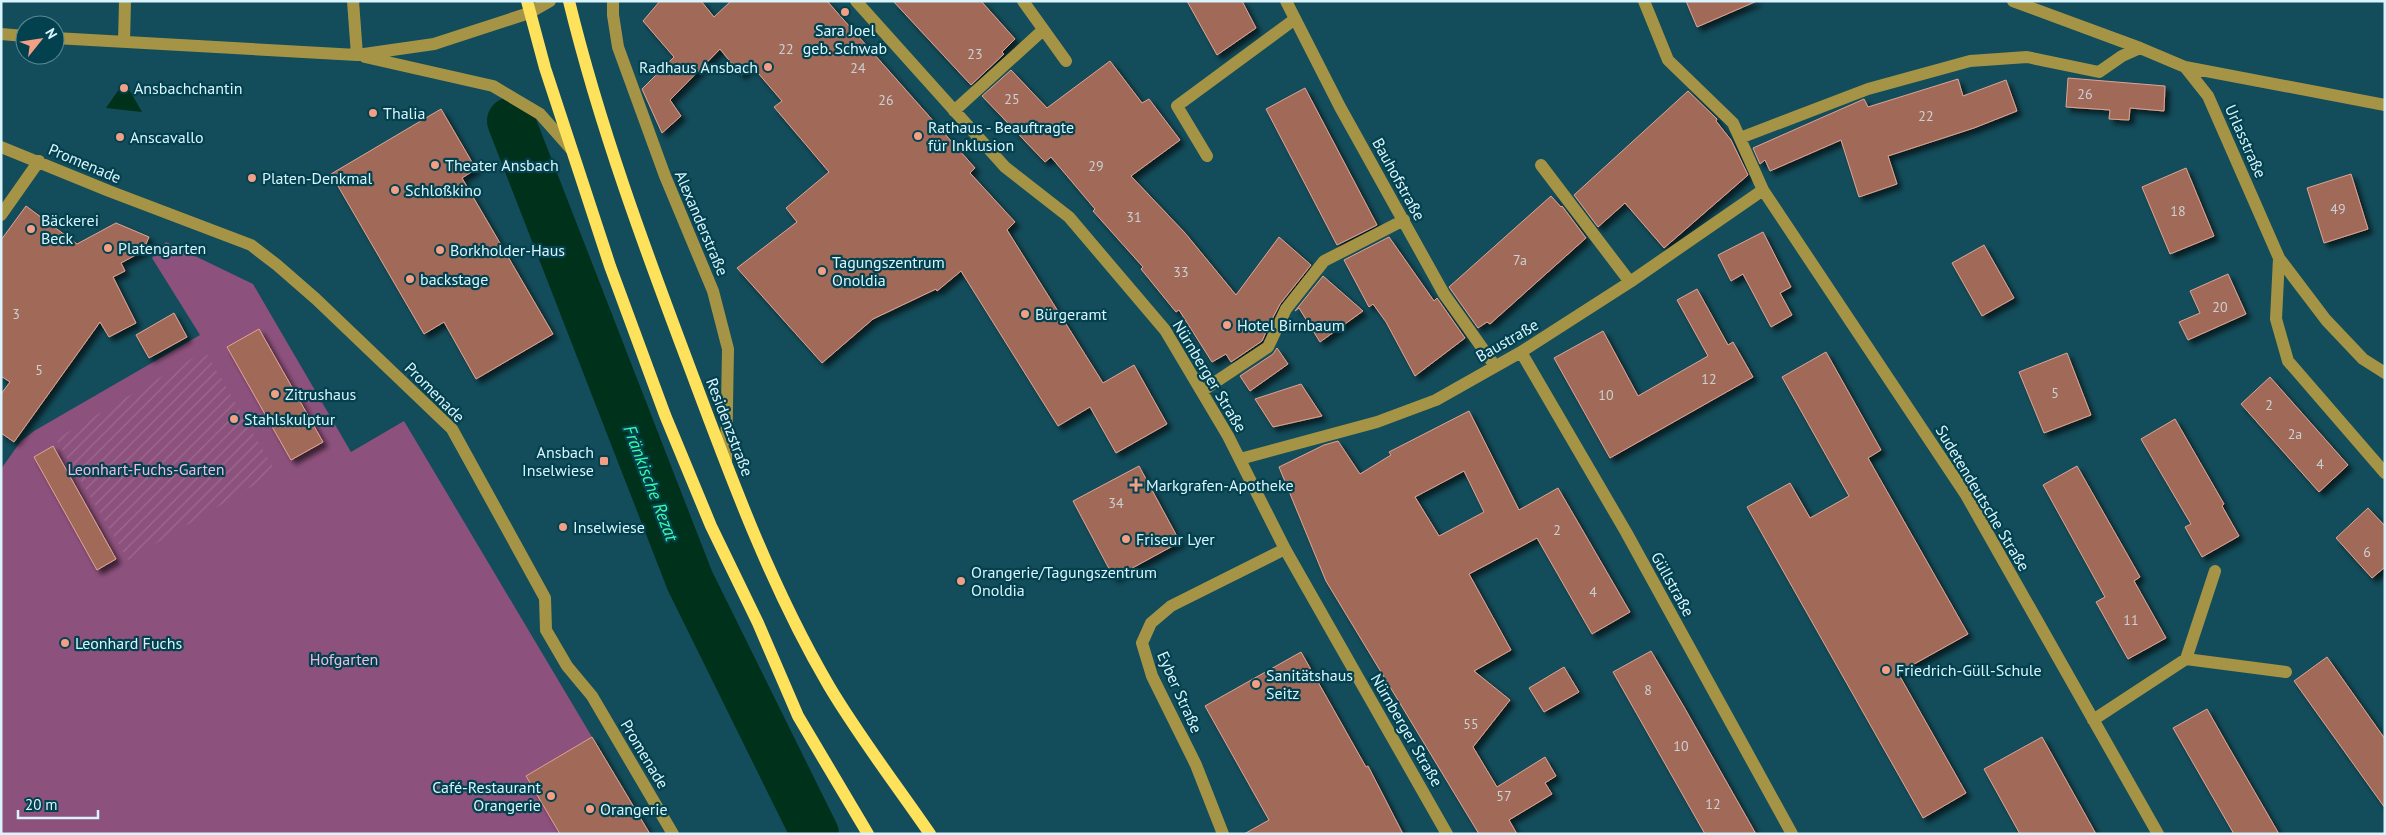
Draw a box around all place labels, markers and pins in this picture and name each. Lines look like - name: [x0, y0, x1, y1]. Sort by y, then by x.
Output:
- marker: Sara Joel geb. Schwab: [839, 6, 851, 18]
- place label: Sara Joel geb. Schwab: [803, 20, 887, 58]
- place label: Radhaus Ansbach: [639, 57, 758, 77]
- marker: Radhaus Ansbach: [762, 61, 774, 73]
- place label: Ansbachchantin: [134, 78, 243, 98]
- marker: Ansbachchantin: [118, 82, 130, 94]
- place label: Thalia: [383, 103, 425, 123]
- marker: Thalia: [367, 107, 379, 119]
- place label: Rathaus - Beauftragte für Inklusion: [928, 117, 1074, 155]
- place label: Anscavallo: [130, 127, 204, 147]
- marker: Rathaus - Beauftragte für Inklusion: [912, 130, 924, 142]
- marker: Anscavallo: [114, 131, 126, 143]
- place label: Theater Ansbach: [445, 155, 559, 175]
- marker: Theater Ansbach: [429, 159, 441, 171]
- place label: Platen-Denkmal: [262, 168, 372, 188]
- marker: Platen-Denkmal: [246, 172, 258, 184]
- place label: Schloßkino: [405, 180, 481, 200]
- marker: Schloßkino: [389, 184, 401, 196]
- place label: Bäckerei Beck: [41, 210, 99, 248]
- marker: Bäckerei Beck: [25, 223, 37, 235]
- place label: Platengarten: [118, 238, 206, 258]
- place label: Borkholder-Haus: [450, 240, 565, 260]
- marker: Platengarten: [102, 242, 114, 254]
- marker: Borkholder-Haus: [434, 244, 446, 256]
- place label: Tagungszentrum Onoldia: [832, 252, 945, 290]
- marker: Tagungszentrum Onoldia: [816, 265, 828, 277]
- place label: backstage: [420, 269, 488, 289]
- marker: backstage: [404, 273, 416, 285]
- place label: Bürgeramt: [1035, 304, 1107, 324]
- marker: Bürgeramt: [1019, 308, 1031, 320]
- place label: Hotel Birnbaum: [1237, 315, 1345, 335]
- marker: Hotel Birnbaum: [1221, 319, 1233, 331]
- place label: Zitrushaus: [285, 384, 357, 404]
- marker: Zitrushaus: [269, 388, 281, 400]
- place label: Stahlskulptur: [244, 409, 336, 429]
- marker: Stahlskulptur: [228, 413, 240, 425]
- place label: Ansbach Inselwiese: [522, 442, 594, 480]
- marker: Ansbach Inselwiese: [598, 455, 610, 467]
- place label: Markgrafen-Apotheke: [1146, 475, 1294, 495]
- marker: Markgrafen-Apotheke: [1130, 479, 1142, 491]
- place label: Inselwiese: [573, 517, 645, 537]
- marker: Inselwiese: [557, 521, 569, 533]
- place label: Friseur Lyer: [1136, 529, 1215, 549]
- marker: Friseur Lyer: [1120, 533, 1132, 545]
- place label: Orangerie/Tagungszentrum Onoldia: [971, 562, 1157, 600]
- marker: Orangerie/Tagungszentrum Onoldia: [955, 575, 967, 587]
- place label: Leonhard Fuchs: [75, 633, 182, 653]
- marker: Leonhard Fuchs: [59, 637, 71, 649]
- place label: Friedrich-Güll-Schule: [1896, 660, 2042, 680]
- marker: Friedrich-Güll-Schule: [1880, 664, 1892, 676]
- place label: Sanitätshaus Seitz: [1266, 665, 1353, 703]
- marker: Sanitätshaus Seitz: [1250, 678, 1262, 690]
- place label: Café-Restaurant Orangerie: [432, 777, 542, 815]
- marker: Café-Restaurant Orangerie: [545, 790, 557, 802]
- place label: Orangerie: [600, 799, 668, 819]
- marker: Orangerie: [584, 803, 596, 815]

